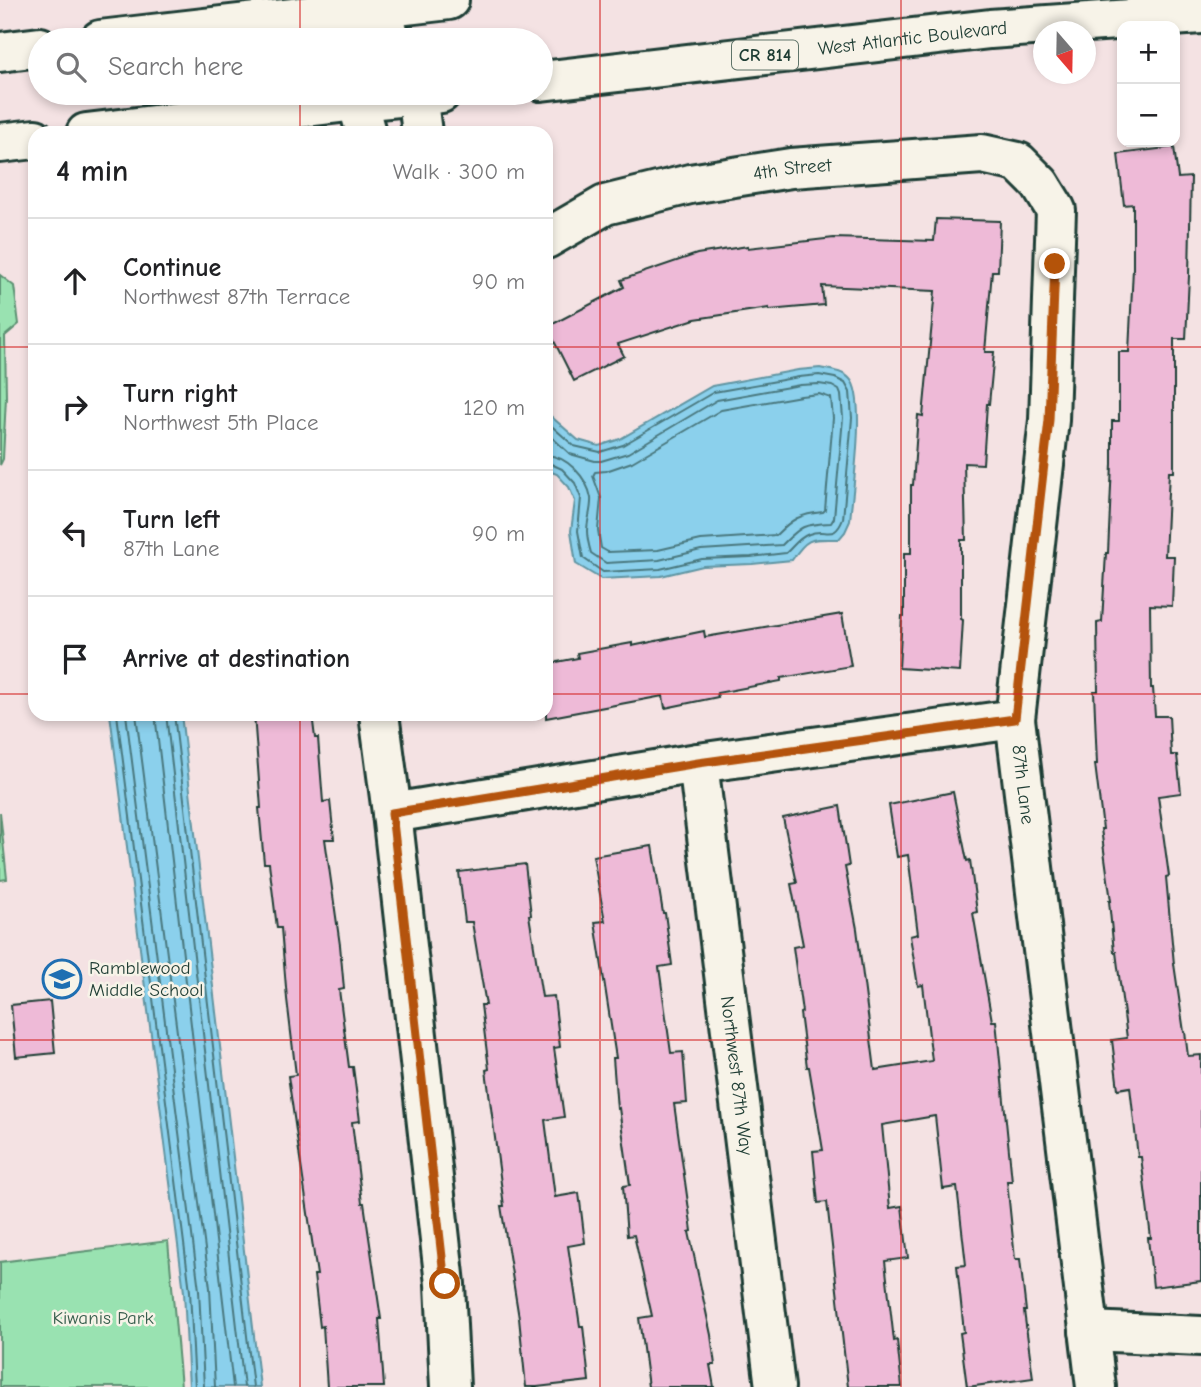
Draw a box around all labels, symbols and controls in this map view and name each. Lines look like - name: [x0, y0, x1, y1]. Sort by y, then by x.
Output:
- street label: West Atlantic Boulevard: [817, 17, 1008, 60]
- north arrow: [1033, 21, 1096, 84]
- map controls: [1117, 21, 1180, 147]
- button: +: [1117, 21, 1180, 84]
- search box: [28, 28, 553, 105]
- road number: CR 814: [732, 40, 798, 70]
- icon: search: [52, 48, 90, 86]
- text: Search here: [108, 52, 243, 82]
- button: −: [1117, 84, 1180, 147]
- text: 4 min: [56, 154, 128, 189]
- street label: 4th Street: [751, 154, 833, 185]
- text: Walk · 300 m: [393, 158, 525, 185]
- route end: [1039, 248, 1070, 279]
- text: Continue: [123, 253, 221, 283]
- icon: ahead: [56, 262, 94, 300]
- text: 90 m: [472, 268, 525, 295]
- text: Northwest 87th Terrace: [123, 283, 350, 310]
- text: Turn right: [123, 379, 237, 409]
- icon: right: [56, 388, 94, 426]
- text: 120 m: [463, 394, 525, 421]
- text: Northwest 5th Place: [123, 409, 318, 436]
- text: Turn left: [123, 505, 220, 535]
- icon: left: [56, 514, 94, 552]
- text: 90 m: [472, 520, 525, 547]
- text: 87th Lane: [123, 535, 220, 562]
- icon: arrive: [56, 640, 94, 678]
- text: Arrive at destination: [123, 644, 350, 674]
- street label: 87th Lane: [1007, 744, 1039, 825]
- place label: Ramblewood Middle School: [89, 957, 204, 1001]
- school or university icon: Ramblewood Middle School: [41, 958, 83, 1000]
- street label: Northwest 87th Way: [716, 995, 757, 1157]
- route start: [429, 1268, 460, 1299]
- park label: Kiwanis Park: [52, 1307, 154, 1329]

